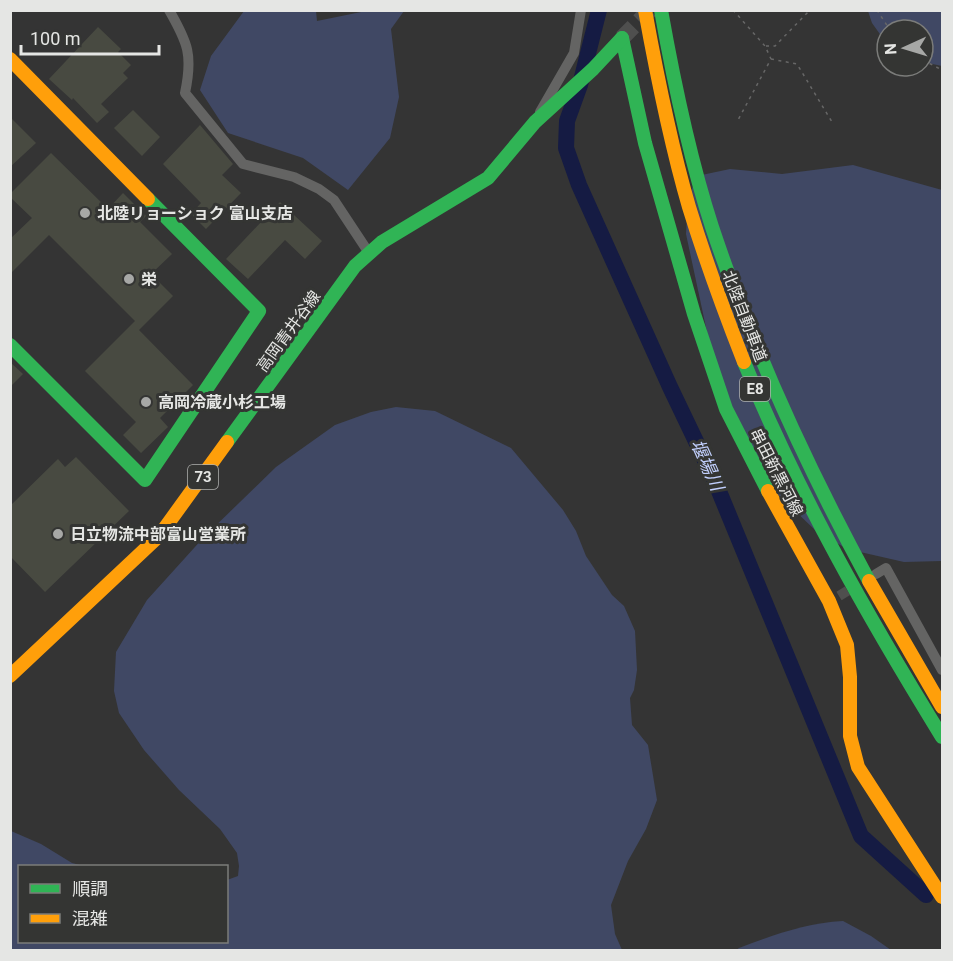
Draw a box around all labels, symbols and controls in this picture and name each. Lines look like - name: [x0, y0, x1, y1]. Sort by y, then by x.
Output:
- scale bar: [21, 18, 159, 56]
- north arrow: [875, 18, 935, 78]
- text: 100 m: [30, 28, 81, 49]
- text: N: [881, 43, 900, 55]
- place label: 北陸リョーショク 富山支店: [97, 204, 293, 223]
- marker: 北陸リョーショク 富山支店: [78, 206, 92, 220]
- street label: 北陸自動車道: [718, 268, 771, 364]
- place label: 栄: [141, 270, 157, 289]
- marker: 栄: [122, 272, 136, 286]
- street label: 高岡青井谷線: [253, 287, 324, 376]
- road number: E8: [740, 377, 770, 401]
- place label: 高岡冷蔵小杉工場: [158, 393, 286, 412]
- marker: 高岡冷蔵小杉工場: [139, 395, 153, 409]
- street label: 串田新黒河線: [746, 425, 807, 519]
- water label: 堰場川: [687, 436, 729, 496]
- road number: 73: [188, 465, 218, 489]
- place label: 日立物流中部富山営業所: [70, 525, 246, 544]
- marker: 日立物流中部富山営業所: [51, 527, 65, 541]
- legend: [18, 865, 228, 943]
- text: 順調: [72, 878, 108, 899]
- text: 混雑: [72, 908, 108, 929]

